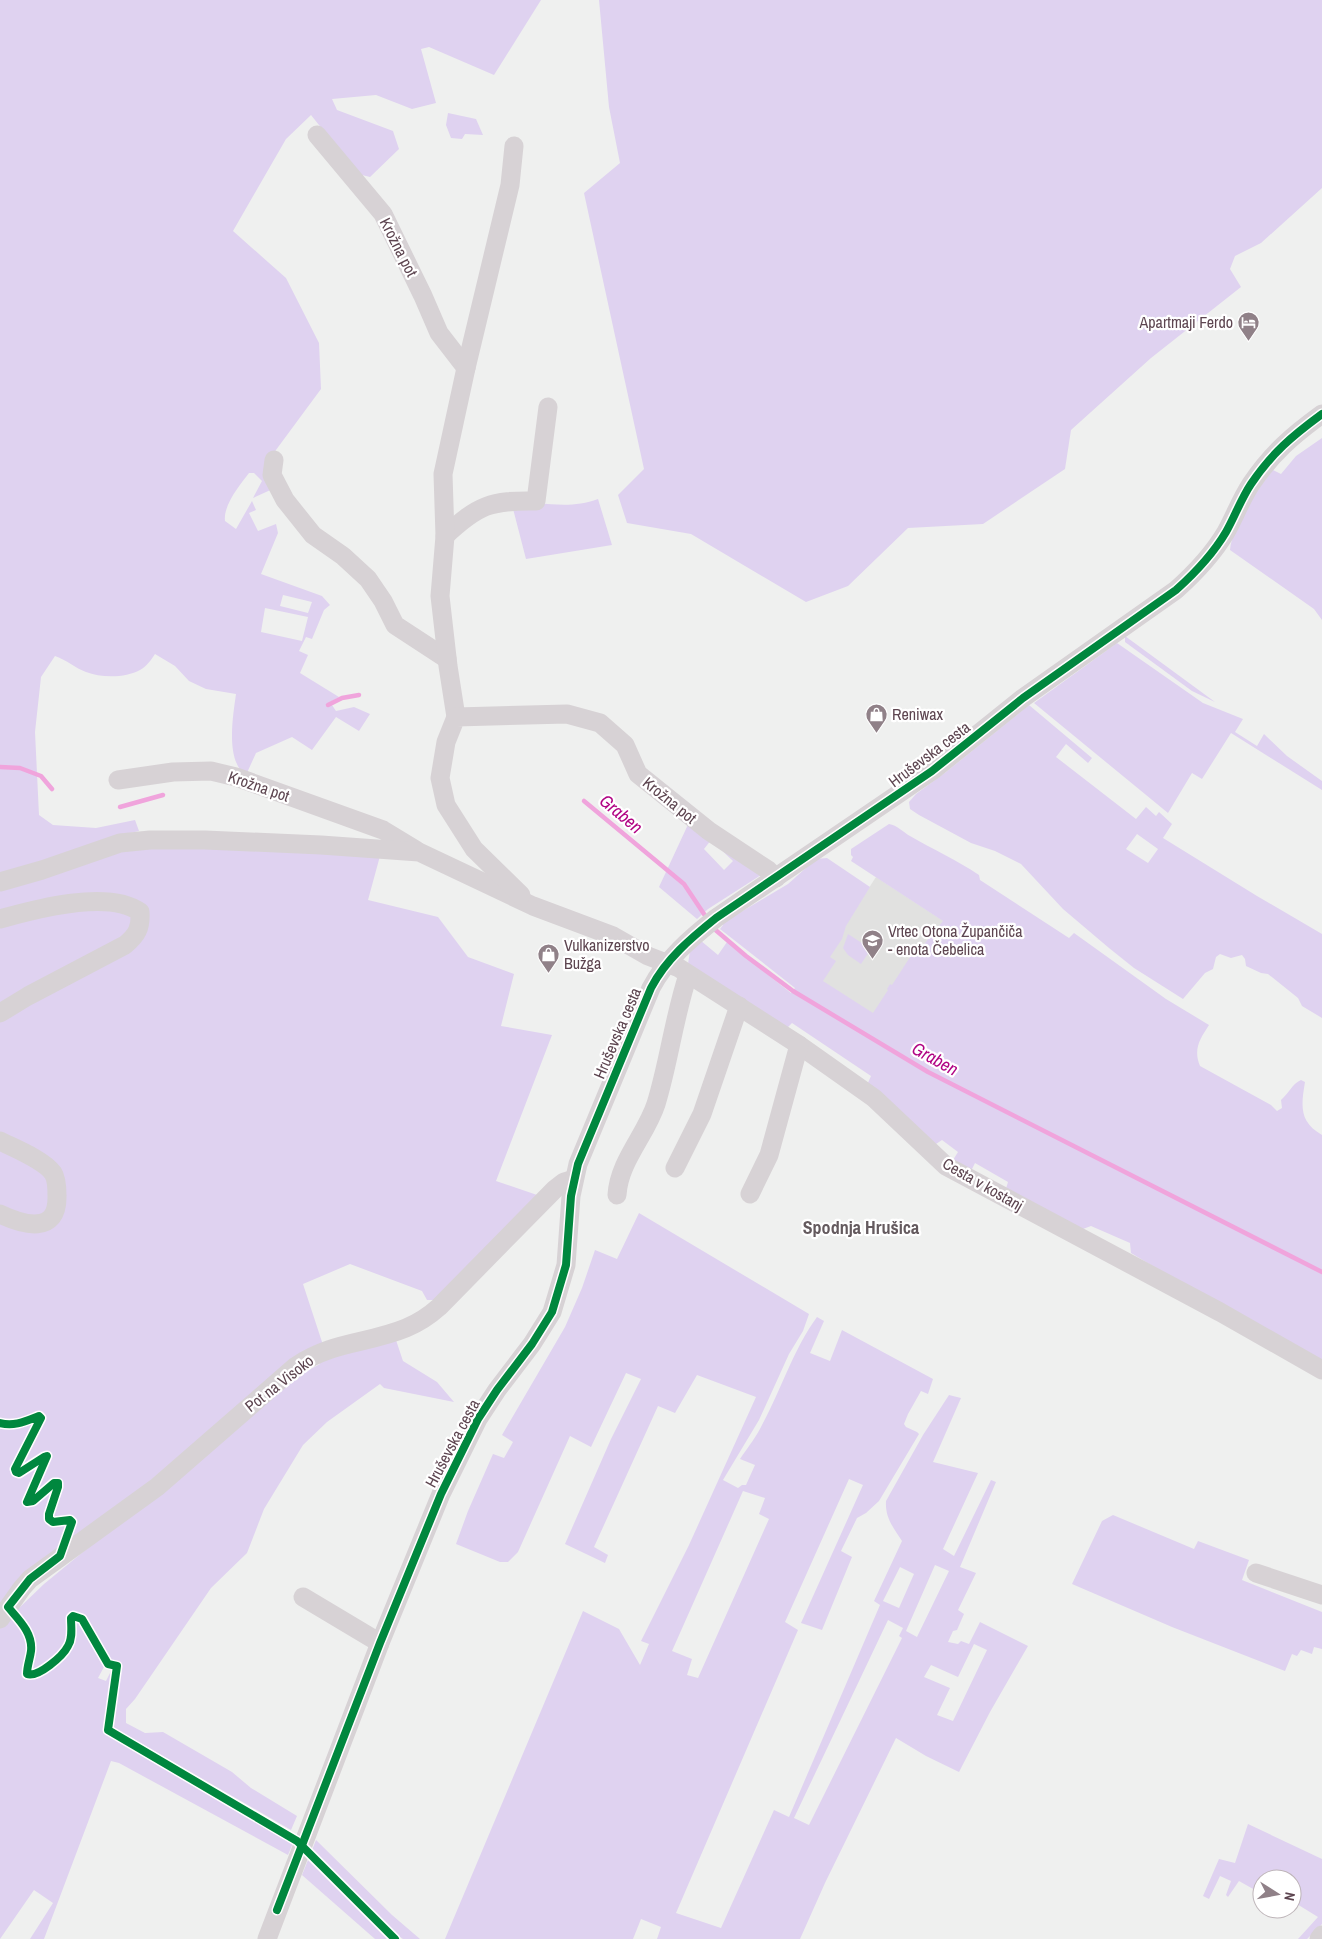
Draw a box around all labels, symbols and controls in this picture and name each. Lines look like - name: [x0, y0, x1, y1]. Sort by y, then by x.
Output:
- street label: Krožna pot: [375, 214, 423, 281]
- hotel icon: Apartmaji Ferdo: [1237, 310, 1261, 341]
- place label: Apartmaji Ferdo: [1139, 311, 1233, 333]
- shop icon: Reniwax: [864, 702, 888, 733]
- place label: Reniwax: [892, 703, 943, 725]
- street label: Hruševska cesta: [884, 716, 975, 792]
- street label: Krožna pot: [225, 765, 293, 807]
- street label: Krožna pot: [638, 771, 702, 829]
- water label: Graben: [594, 788, 648, 839]
- place label: Vrtec Otona Župančiča - enota Čebelica: [888, 920, 1023, 960]
- school or university icon: Vrtec Otona Župančiča - enota Čebelica: [860, 928, 884, 959]
- place label: Vulkanizerstvo Bužga: [564, 934, 650, 974]
- shop icon: Vulkanizerstvo Bužga: [536, 942, 560, 973]
- street label: Hruševska cesta: [588, 983, 646, 1082]
- water label: Graben: [908, 1036, 963, 1081]
- street label: Cesta v kostanj: [939, 1152, 1027, 1216]
- district label: Spodnja Hrušica: [803, 1215, 920, 1240]
- street label: Pot na Visoko: [240, 1349, 318, 1417]
- street label: Hruševska cesta: [420, 1394, 485, 1491]
- north arrow: [1252, 1869, 1302, 1919]
- text: N: [1280, 1891, 1299, 1902]

